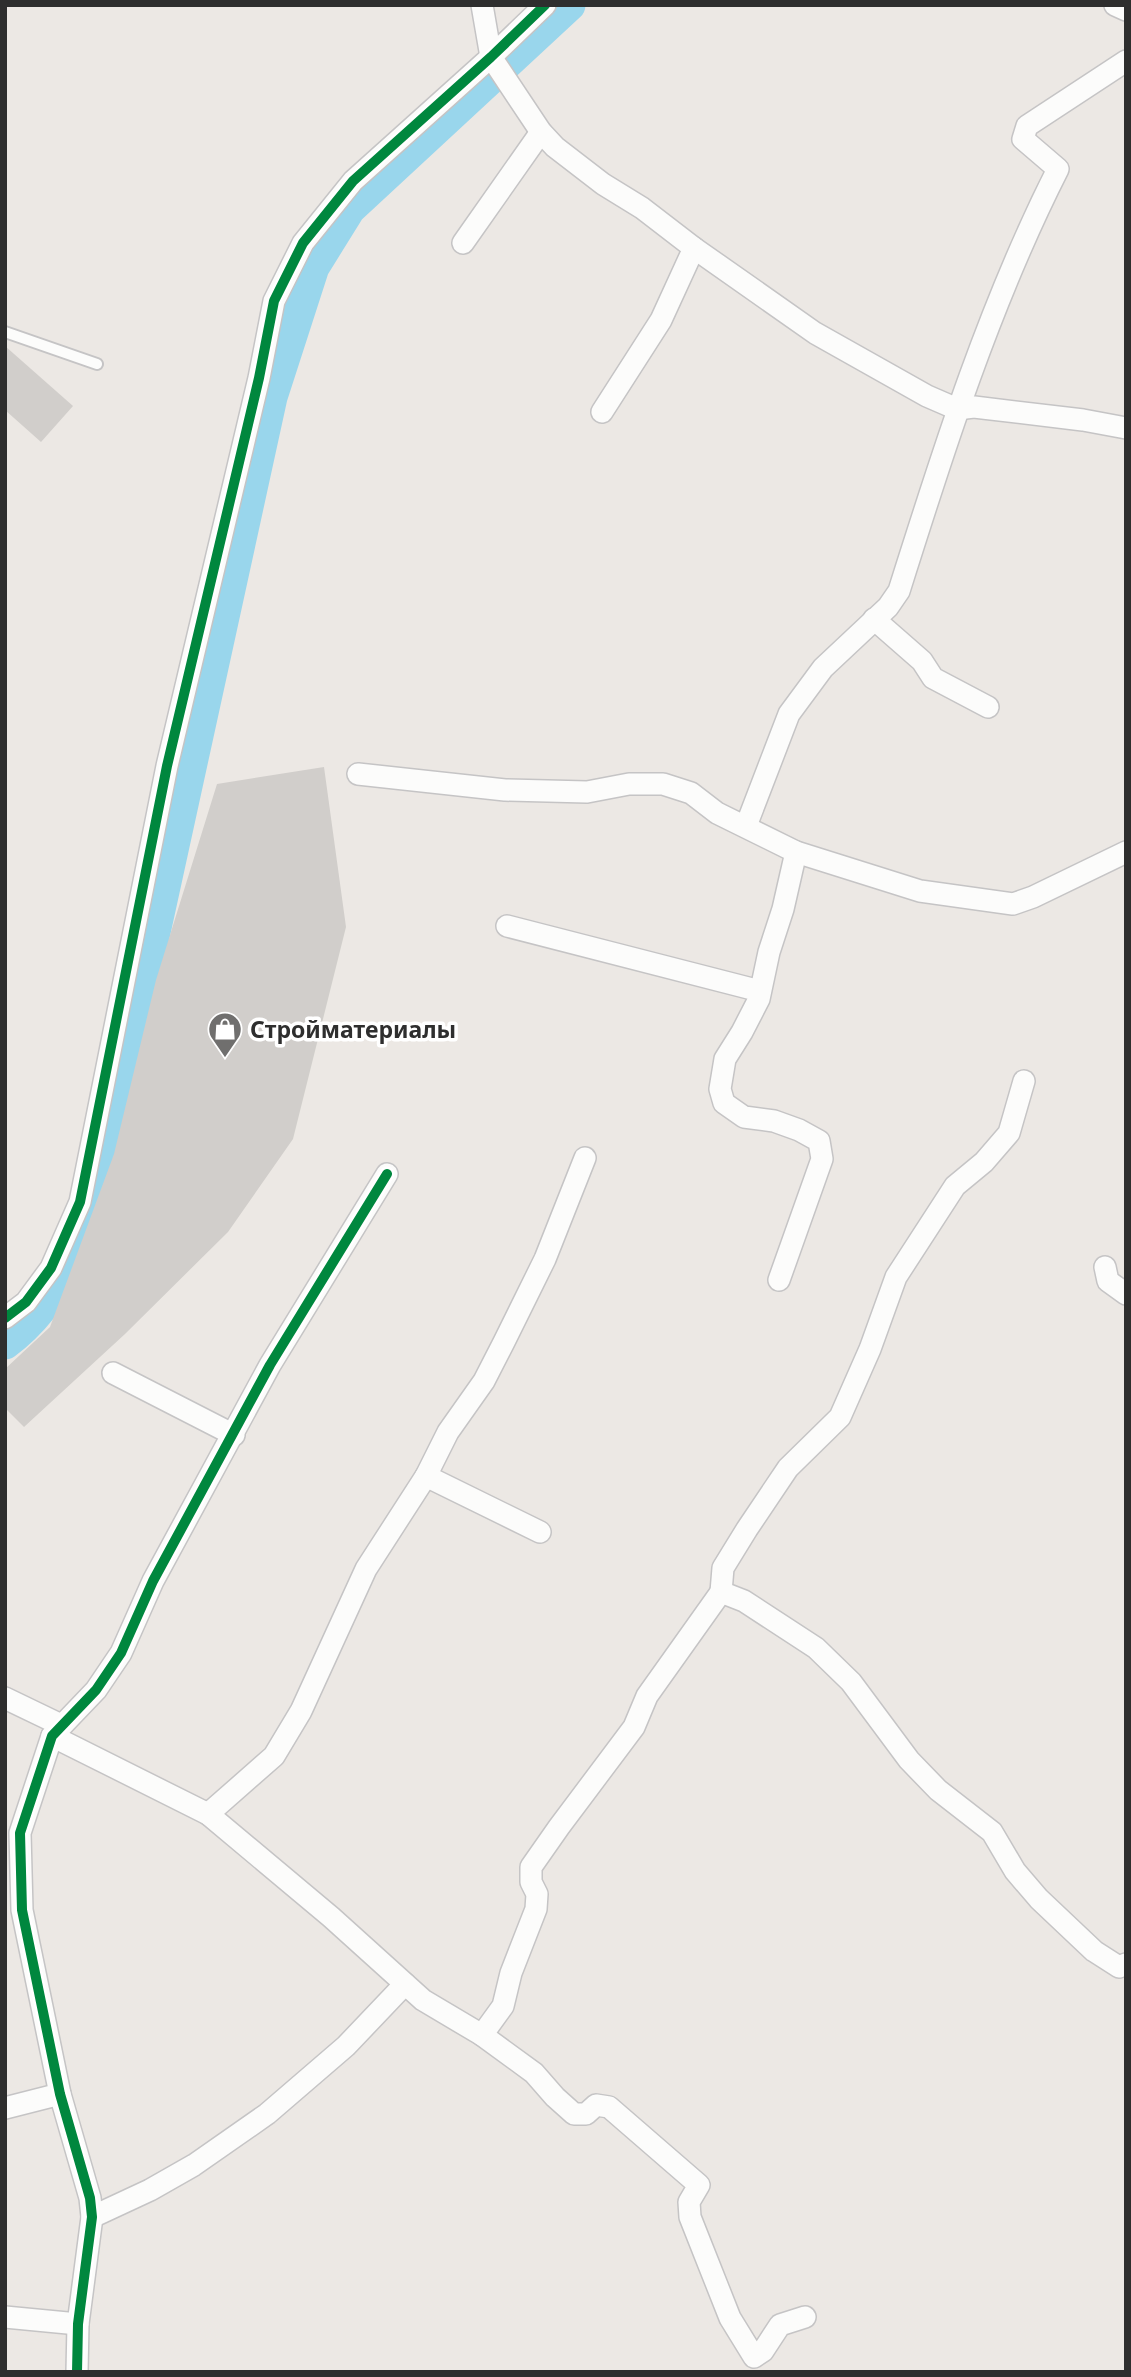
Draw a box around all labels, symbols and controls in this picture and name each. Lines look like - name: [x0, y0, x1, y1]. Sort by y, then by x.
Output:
- shop icon: Стройматериалы: [206, 1010, 244, 1059]
- place label: Стройматериалы: [250, 1013, 456, 1045]

